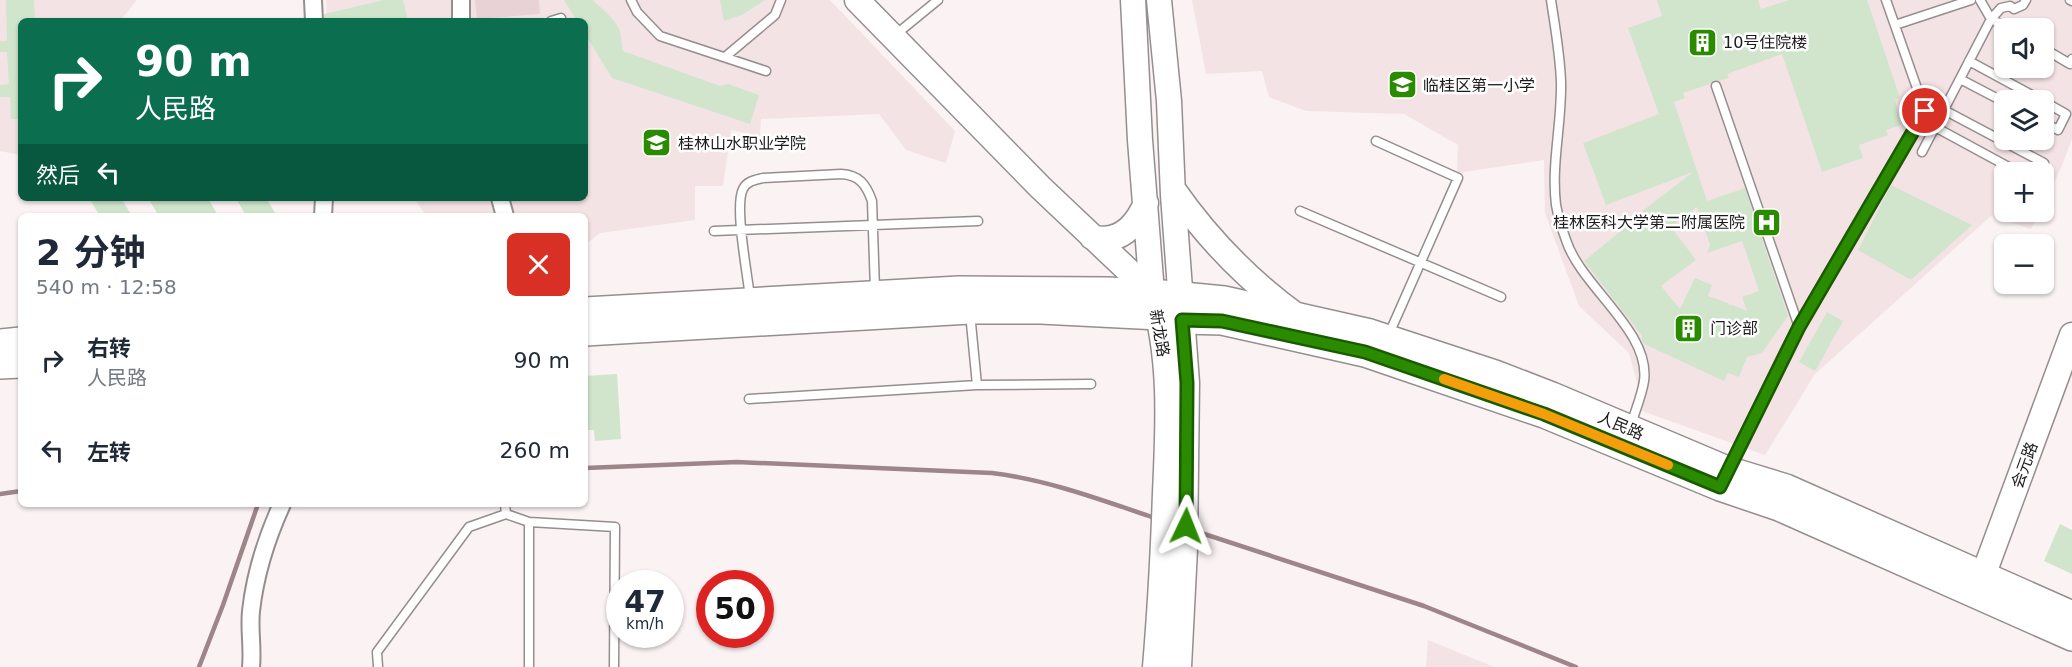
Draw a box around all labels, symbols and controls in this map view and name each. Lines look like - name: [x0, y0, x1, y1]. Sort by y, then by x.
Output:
- map controls: [1994, 18, 2054, 294]
- button: sound: [1994, 18, 2054, 78]
- building icon: 10号住院楼: [1686, 26, 1718, 58]
- place label: 10号住院楼: [1723, 33, 1807, 52]
- text: 90 m: [135, 37, 252, 86]
- icon: right: [36, 42, 114, 120]
- school or university icon: 临桂区第一小学: [1386, 69, 1418, 101]
- place label: 临桂区第一小学: [1423, 76, 1535, 95]
- pin: [1899, 85, 1950, 136]
- button: layers: [1994, 90, 2054, 150]
- text: 人民路: [135, 93, 216, 124]
- icon: arrive: [1908, 94, 1941, 127]
- school or university icon: 桂林山水职业学院: [641, 127, 673, 159]
- place label: 桂林山水职业学院: [678, 134, 806, 153]
- icon: left: [92, 156, 125, 189]
- button: +: [1994, 162, 2054, 222]
- text: 然后: [36, 163, 80, 188]
- hospital icon: 桂林医科大学第二附属医院: [1750, 206, 1782, 238]
- place label: 桂林医科大学第二附属医院: [1553, 213, 1745, 232]
- text: 2 分钟: [36, 232, 146, 273]
- button: close: [507, 233, 570, 296]
- button: −: [1994, 234, 2054, 294]
- text: 540 m · 12:58: [36, 275, 177, 299]
- street label: 新龙路: [1146, 308, 1173, 358]
- building icon: 门诊部: [1673, 312, 1705, 344]
- place label: 门诊部: [1710, 319, 1758, 338]
- text: 右转: [87, 336, 131, 361]
- icon: right: [36, 344, 69, 377]
- text: 90 m: [514, 348, 570, 373]
- text: 人民路: [87, 366, 147, 390]
- street label: 人民路: [1595, 407, 1647, 444]
- icon: left: [36, 434, 69, 467]
- text: 260 m: [500, 438, 570, 463]
- street label: 会元路: [2007, 439, 2042, 491]
- text: 左转: [87, 440, 131, 465]
- position arrow: [1154, 494, 1218, 558]
- speed limit sign: 50: [696, 570, 774, 648]
- text: 47: [624, 584, 666, 619]
- text: km/h: [626, 615, 664, 633]

